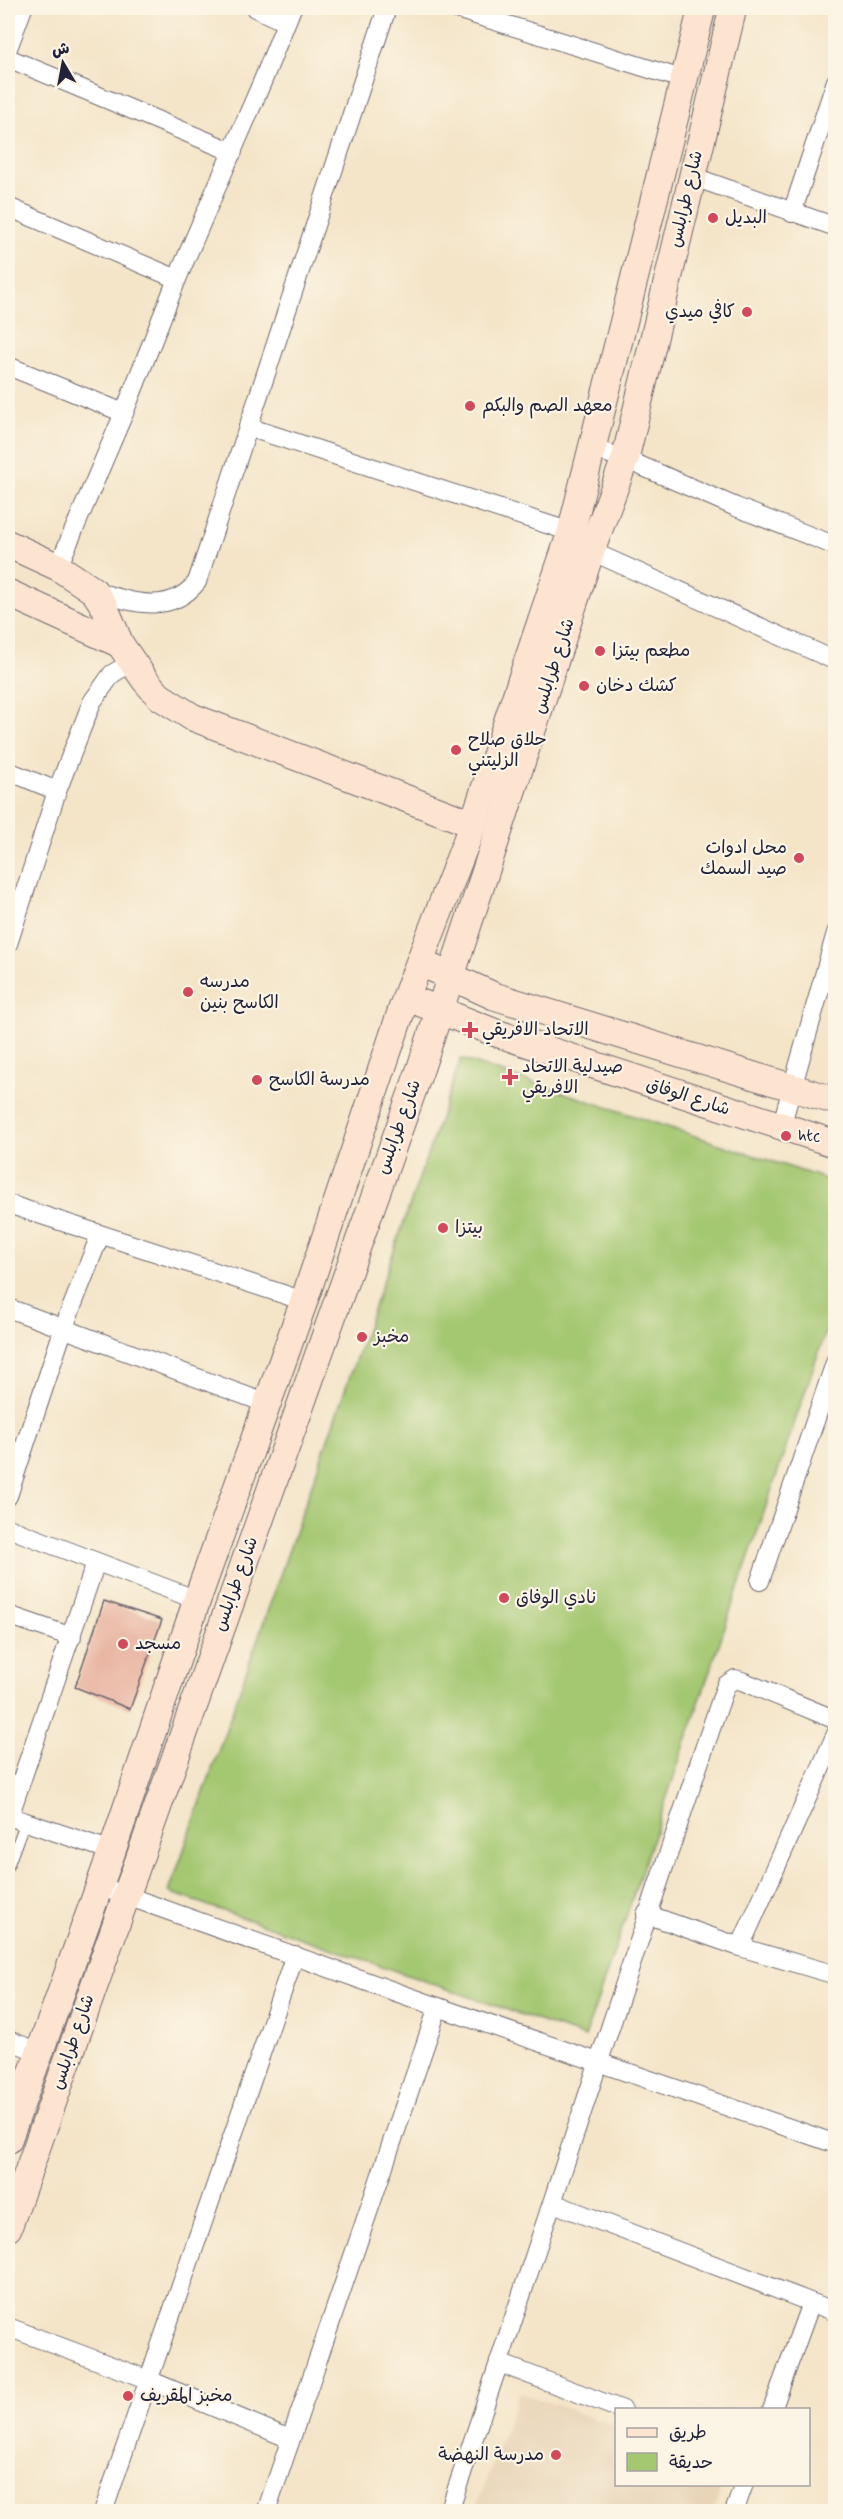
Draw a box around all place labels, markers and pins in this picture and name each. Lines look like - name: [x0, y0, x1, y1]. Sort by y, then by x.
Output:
- place label: البديل: [725, 206, 767, 230]
- marker: البديل: [706, 211, 720, 225]
- place label: كافي ميدي: [665, 299, 735, 324]
- marker: كافي ميدي: [740, 305, 754, 319]
- place label: معهد الصم والبكم: [482, 394, 613, 419]
- marker: معهد الصم والبكم: [463, 399, 477, 413]
- place label: مطعم بيتزا: [612, 639, 690, 664]
- marker: مطعم بيتزا: [593, 644, 607, 658]
- place label: كشك دخان: [596, 674, 677, 698]
- marker: كشك دخان: [577, 679, 591, 693]
- place label: حلاق صلاح الزليتني: [468, 728, 547, 776]
- marker: حلاق صلاح الزليتني: [449, 743, 463, 757]
- place label: محل ادوات صيد السمك: [700, 836, 787, 881]
- marker: محل ادوات صيد السمك: [792, 851, 806, 865]
- place label: مدرسه الكاسح بنين: [200, 970, 279, 1015]
- marker: مدرسه الكاسح بنين: [181, 985, 195, 999]
- place label: الاتحاد الافريقي: [482, 1018, 589, 1045]
- marker: الاتحاد الافريقي: [463, 1023, 477, 1037]
- place label: صيدلية الاتحاد الافريقي: [522, 1055, 623, 1103]
- place label: مدرسة الكاسح: [269, 1068, 370, 1092]
- marker: صيدلية الاتحاد الافريقي: [503, 1070, 517, 1084]
- marker: مدرسة الكاسح: [250, 1073, 264, 1087]
- place label: htc: [798, 1124, 820, 1148]
- marker: htc: [779, 1129, 793, 1143]
- place label: بيتزا: [455, 1216, 483, 1240]
- marker: بيتزا: [436, 1221, 450, 1235]
- place label: مخبز: [372, 1325, 409, 1349]
- marker: مخبز: [355, 1330, 369, 1344]
- place label: نادي الوفاق: [516, 1586, 596, 1610]
- marker: نادي الوفاق: [497, 1591, 511, 1605]
- place label: مسجد: [135, 1632, 181, 1656]
- marker: مسجد: [116, 1637, 130, 1651]
- place label: مخبز المقريف: [140, 2384, 233, 2408]
- marker: مخبز المقريف: [121, 2389, 135, 2403]
- place label: مدرسة النهضة: [438, 2443, 544, 2467]
- marker: مدرسة النهضة: [549, 2448, 563, 2462]

